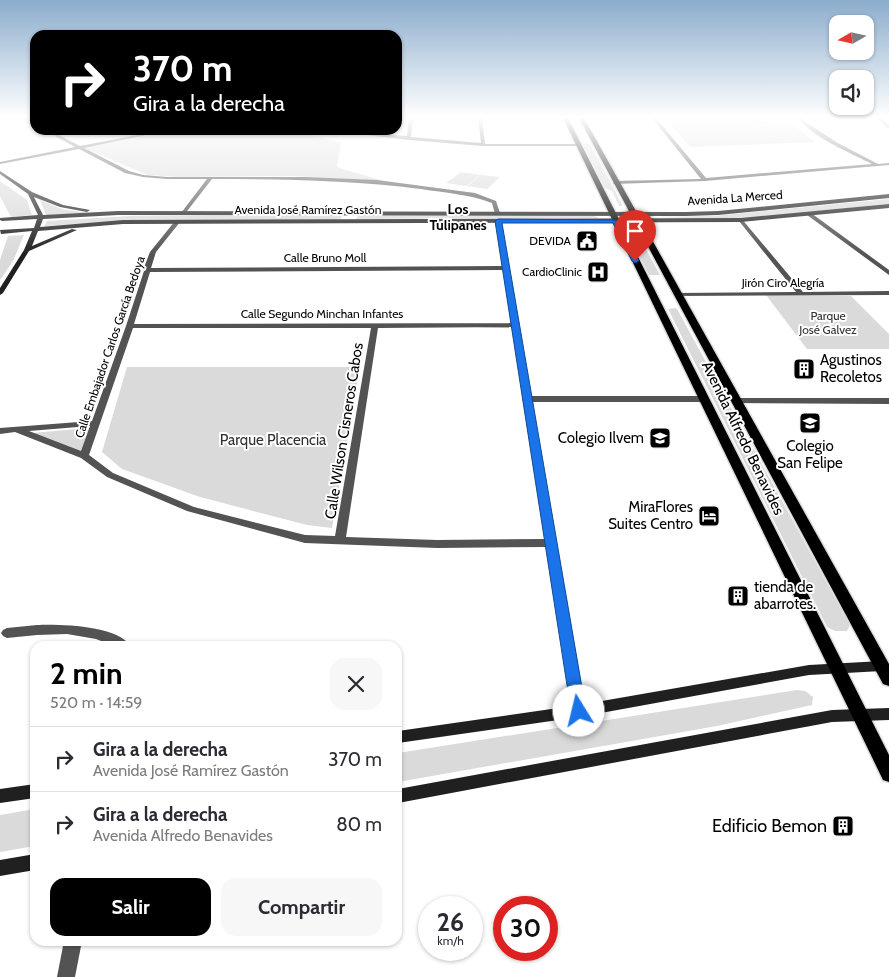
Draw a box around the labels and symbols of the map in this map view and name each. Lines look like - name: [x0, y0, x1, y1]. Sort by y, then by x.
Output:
- north arrow: [829, 15, 874, 60]
- street label: Avenida La Merced: [687, 187, 783, 208]
- district label: Los Tulipanes: [429, 200, 487, 234]
- street label: Avenida José Ramírez Gastón: [235, 202, 382, 217]
- pin: [614, 210, 656, 261]
- public building icon: DEVIDA: [575, 229, 599, 253]
- place label: DEVIDA: [529, 233, 572, 248]
- street label: Calle Bruno Moll: [284, 250, 366, 265]
- street label: Calle Embajador Carlos García Bedoya: [71, 254, 148, 440]
- hospital icon: CardioClinic: [586, 260, 610, 284]
- place label: CardioClinic: [522, 264, 583, 279]
- street label: Jirón Ciro Alegría: [741, 275, 825, 290]
- street label: Calle Segundo Minchan Infantes: [241, 306, 403, 321]
- park label: Parque José Galvez: [798, 308, 857, 337]
- street label: Calle Wilson Cisneros Cabos: [321, 342, 367, 520]
- place label: Agustinos Recoletos: [820, 351, 882, 386]
- building icon: Agustinos Recoletos: [792, 357, 816, 381]
- street label: Avenida Alfredo Benavides: [698, 358, 788, 518]
- school or university icon: Colegio San Felipe: [798, 411, 822, 435]
- school or university icon: Colegio Ilvem: [648, 426, 672, 450]
- place label: Colegio Ilvem: [558, 429, 644, 447]
- park label: Parque Placencia: [220, 431, 327, 449]
- place label: Colegio San Felipe: [777, 437, 843, 472]
- place label: MiraFlores Suites Centro: [608, 498, 693, 533]
- hotel icon: MiraFlores Suites Centro: [697, 504, 721, 528]
- place label: tienda de abarrotes.: [754, 578, 816, 613]
- building icon: tienda de abarrotes.: [726, 584, 750, 608]
- position arrow: [552, 684, 604, 736]
- building icon: Edificio Bemon: [831, 814, 855, 838]
- place label: Edificio Bemon: [712, 815, 827, 837]
- speed limit sign: 30: [493, 896, 558, 961]

